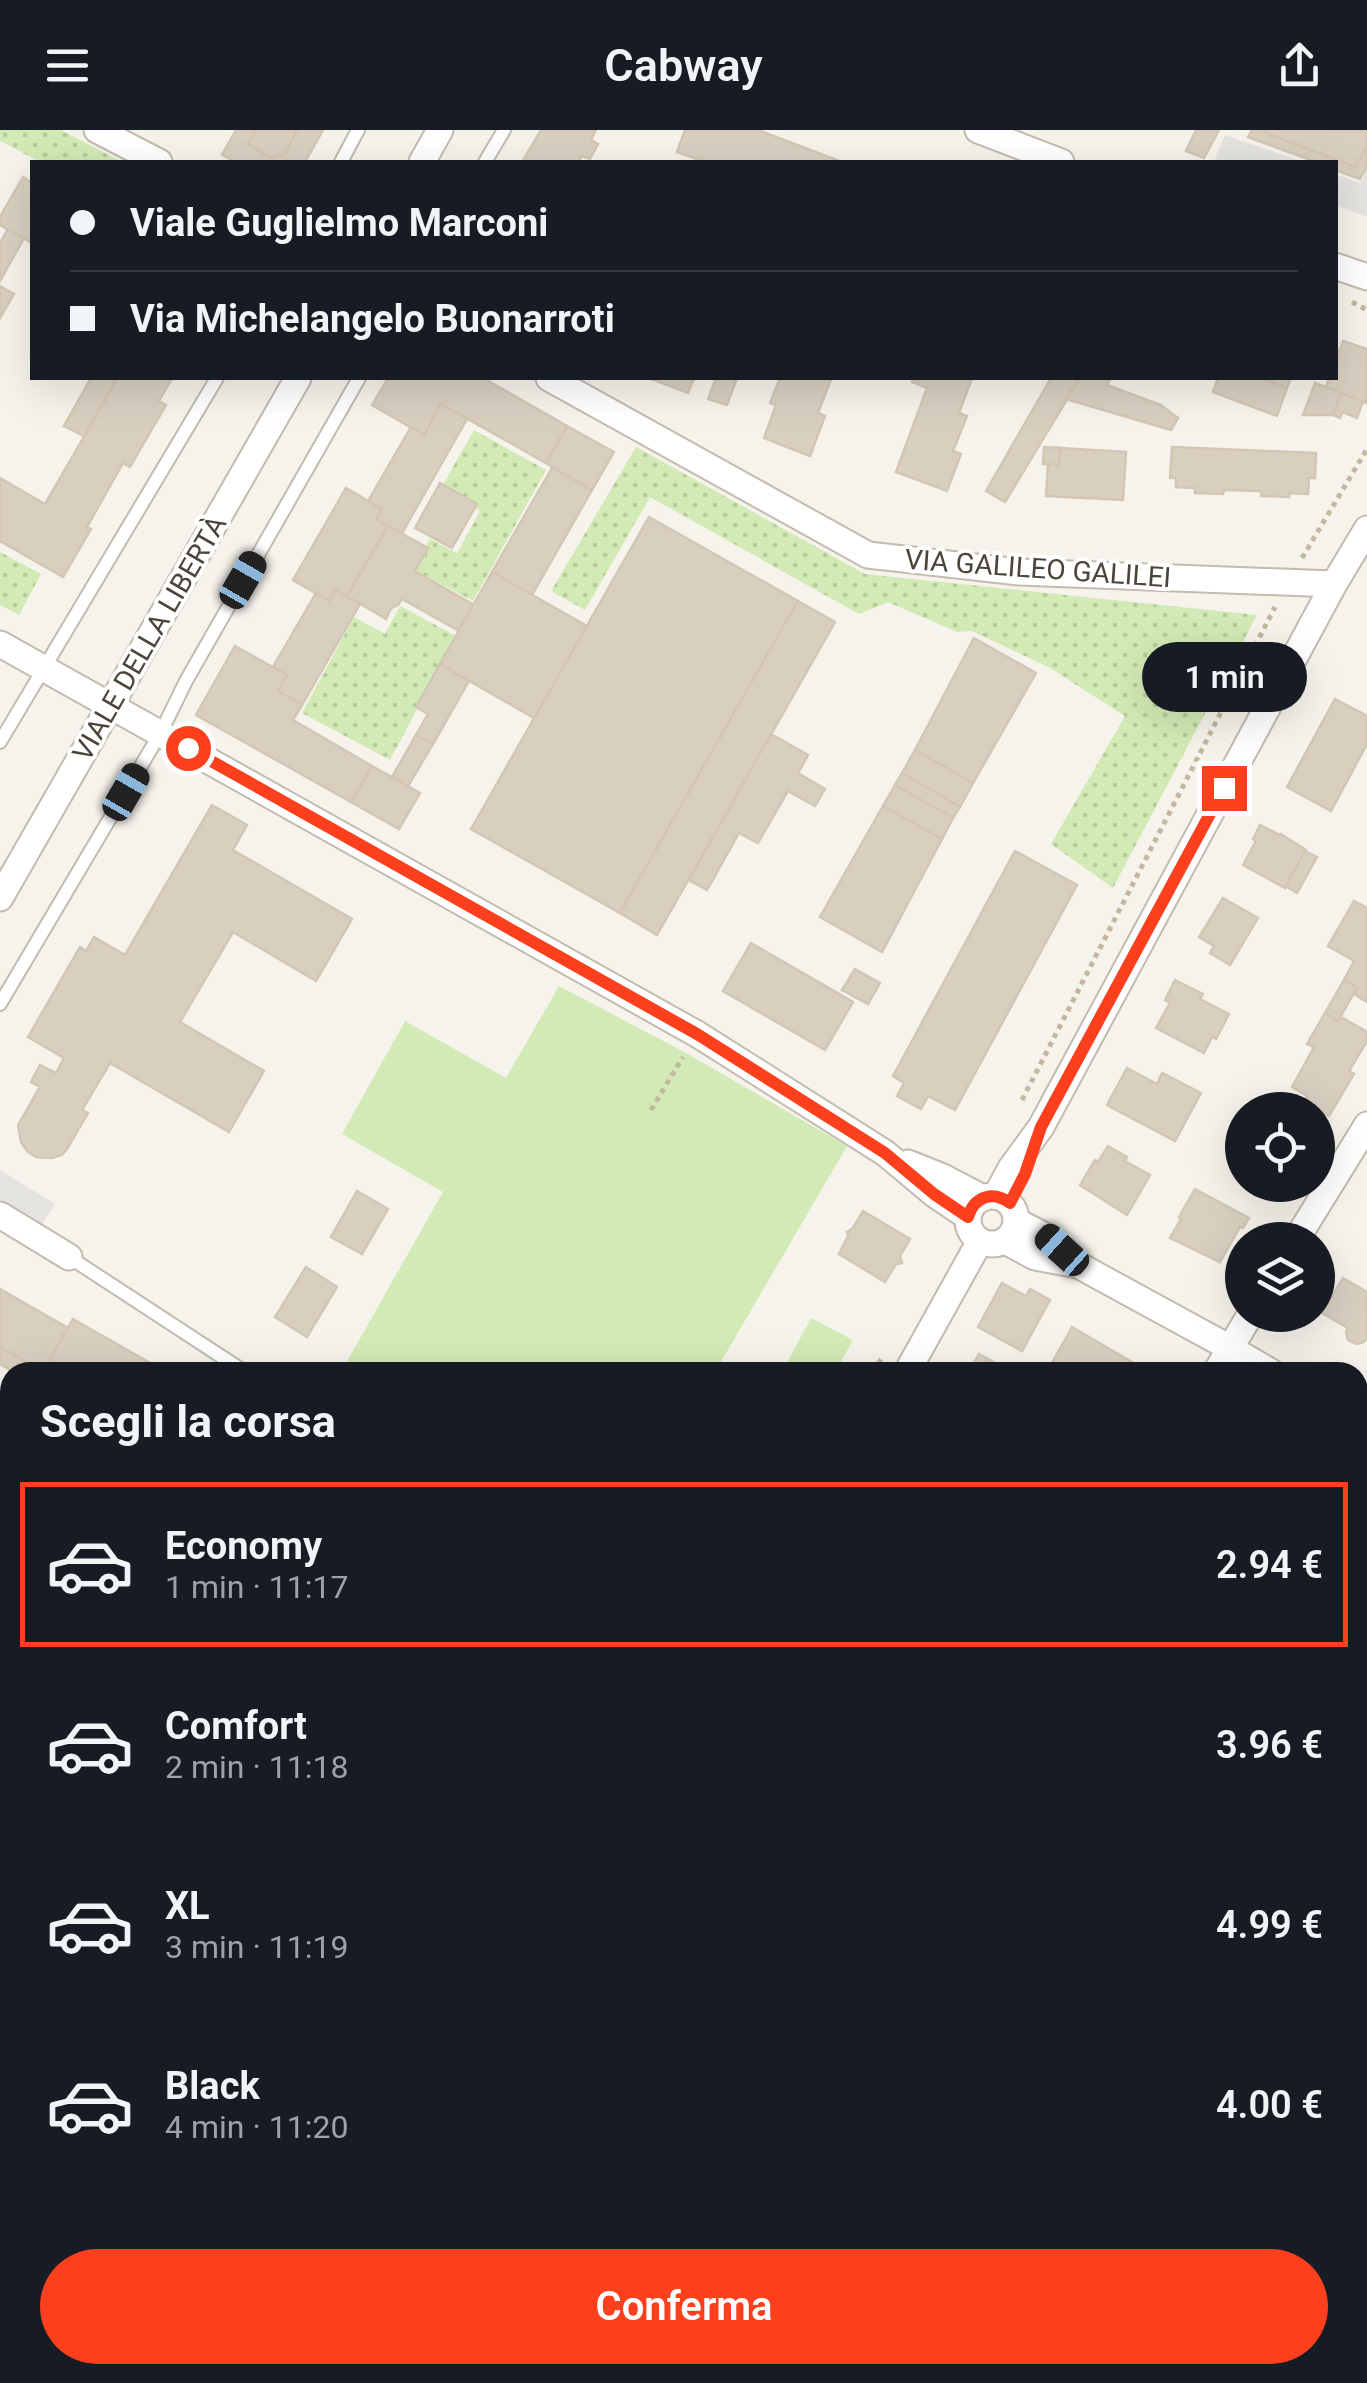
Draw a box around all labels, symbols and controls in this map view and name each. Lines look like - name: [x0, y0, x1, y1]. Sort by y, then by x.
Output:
- icon: menu: [40, 38, 95, 93]
- icon: share: [1272, 38, 1327, 93]
- text: Cabway: [604, 39, 763, 92]
- text: Viale Guglielmo Marconi: [130, 201, 548, 245]
- text: Via Michelangelo Buonarroti: [130, 297, 615, 341]
- street label: VIALE DELLA LIBERTÀ: [66, 510, 233, 767]
- street label: VIA GALILEO GALILEI: [904, 543, 1172, 594]
- car: [215, 547, 271, 613]
- callout: 1 min: [1142, 643, 1306, 713]
- text: 1 min: [1184, 658, 1265, 696]
- route start: [166, 726, 211, 771]
- car: [98, 759, 154, 825]
- route end: [1202, 766, 1247, 811]
- map controls: [1225, 1092, 1335, 1332]
- button: locate: [1225, 1092, 1335, 1202]
- car: [1030, 1219, 1094, 1281]
- button: layers: [1225, 1222, 1335, 1332]
- text: Scegli la corsa: [40, 1395, 336, 1448]
- icon: car: [45, 1520, 135, 1610]
- text: Economy: [165, 1524, 322, 1568]
- text: 2.94 €: [1216, 1543, 1323, 1587]
- text: 1 min · 11:17: [165, 1568, 348, 1606]
- icon: car: [45, 1700, 135, 1790]
- text: Comfort: [165, 1704, 307, 1748]
- text: 3.96 €: [1216, 1723, 1323, 1767]
- text: 2 min · 11:18: [165, 1748, 348, 1786]
- icon: car: [45, 1880, 135, 1970]
- text: XL: [165, 1884, 210, 1928]
- text: 4.99 €: [1216, 1903, 1323, 1947]
- text: 3 min · 11:19: [165, 1928, 348, 1966]
- icon: car: [45, 2060, 135, 2150]
- text: Black: [165, 2064, 260, 2108]
- text: 4.00 €: [1216, 2083, 1323, 2127]
- text: 4 min · 11:20: [165, 2108, 348, 2146]
- button: Conferma: [40, 2249, 1328, 2364]

